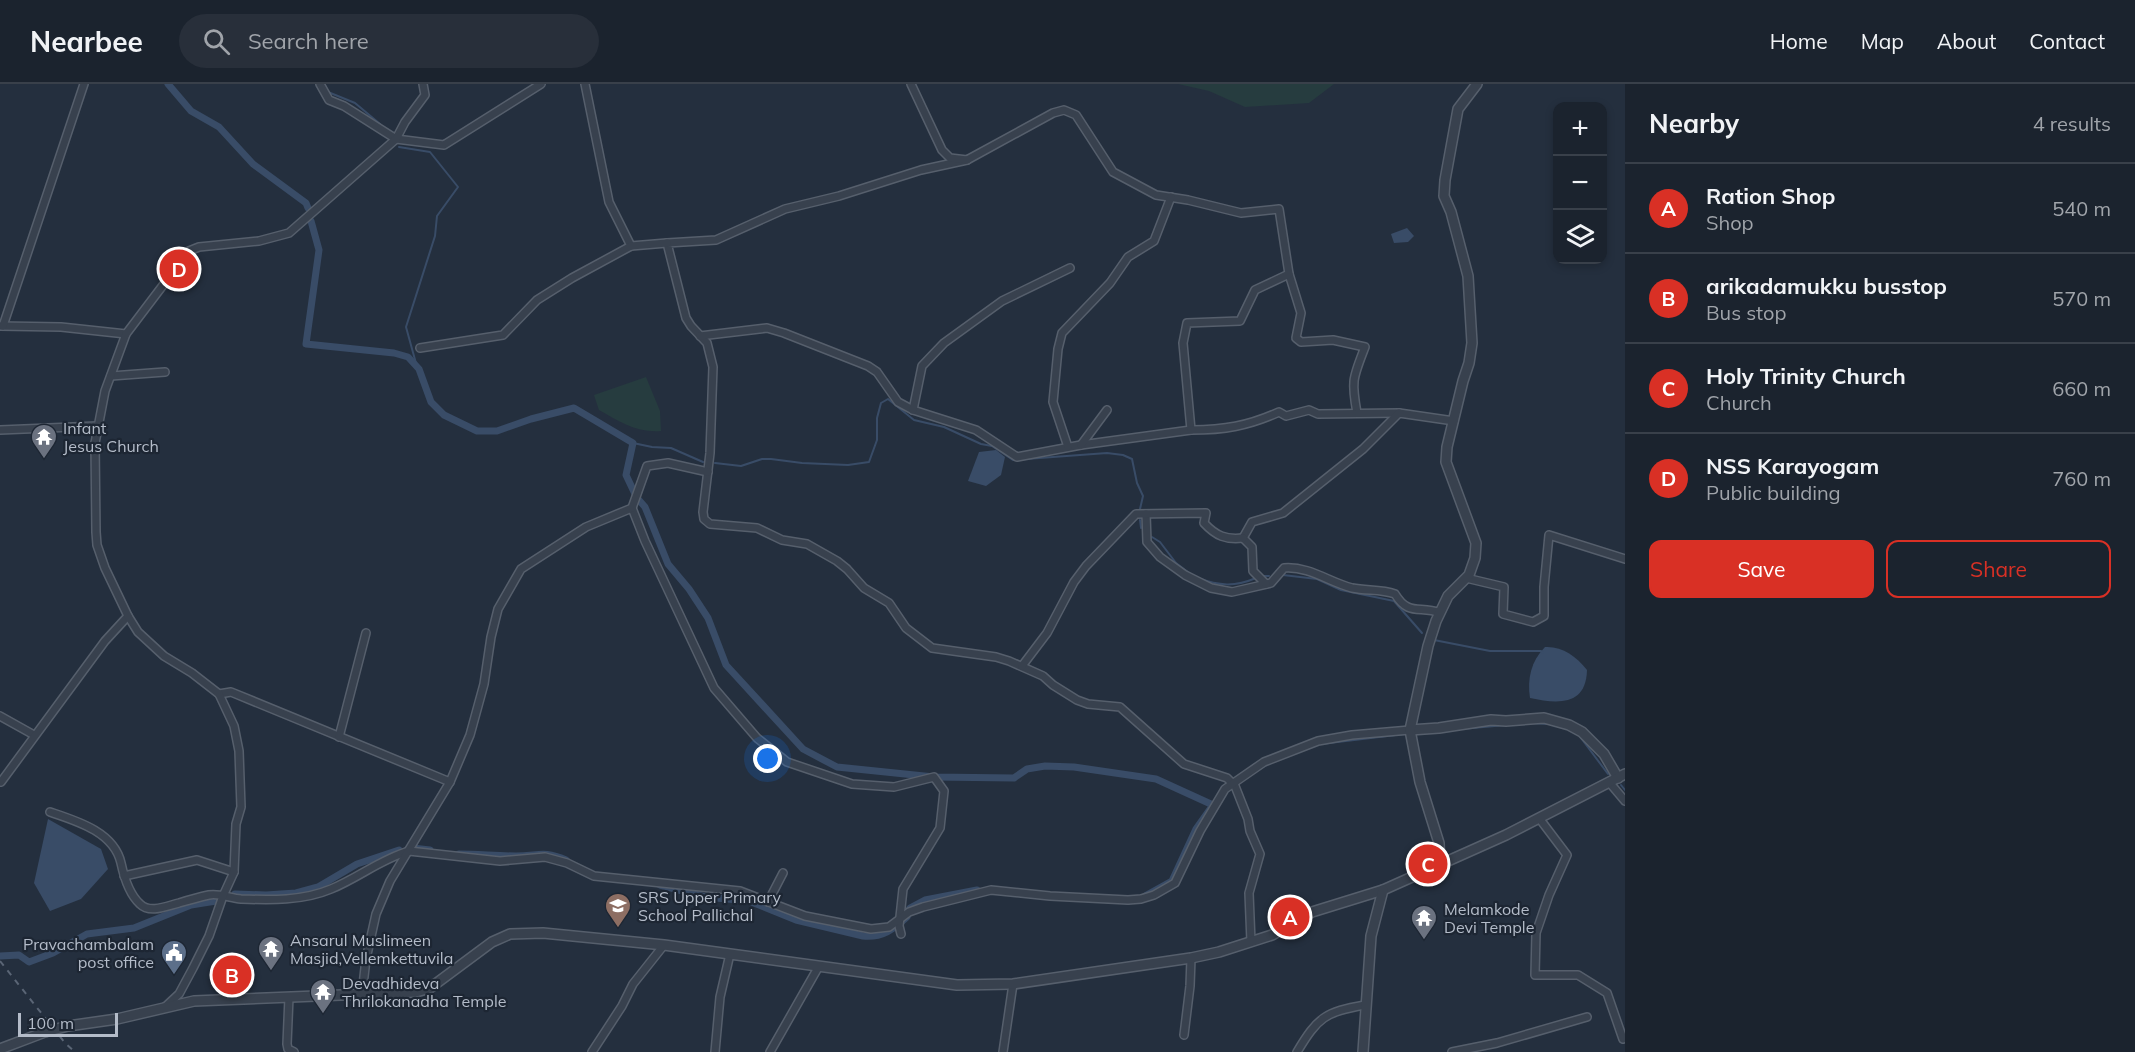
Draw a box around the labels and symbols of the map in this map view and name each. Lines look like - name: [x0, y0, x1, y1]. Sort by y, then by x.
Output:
- pin: D: [160, 246, 198, 291]
- place label: Infant Jesus Church: [63, 418, 159, 456]
- temple icon: Infant Jesus Church: [29, 422, 59, 460]
- your location: [753, 744, 782, 773]
- pin: C: [1408, 842, 1448, 886]
- place label: SRS Upper Primary School Pallichal: [638, 887, 782, 925]
- school or university icon: SRS Upper Primary School Pallichal: [603, 891, 633, 929]
- pin: A: [1270, 894, 1310, 940]
- place label: Melamkode Devi Temple: [1444, 899, 1534, 937]
- temple icon: Melamkode Devi Temple: [1409, 903, 1439, 941]
- place label: Ansarul Muslimeen Masjid,Vellemkettuvila: [290, 930, 453, 968]
- place label: Pravachambalam post office: [23, 934, 154, 972]
- temple icon: Ansarul Muslimeen Masjid,Vellemkettuvila: [256, 934, 286, 972]
- public building icon: Pravachambalam post office: [159, 938, 189, 976]
- pin: B: [212, 952, 252, 998]
- place label: Devadhideva Thrilokanadha Temple: [342, 973, 506, 1011]
- temple icon: Devadhideva Thrilokanadha Temple: [308, 977, 338, 1015]
- scale bar: [18, 1010, 118, 1038]

